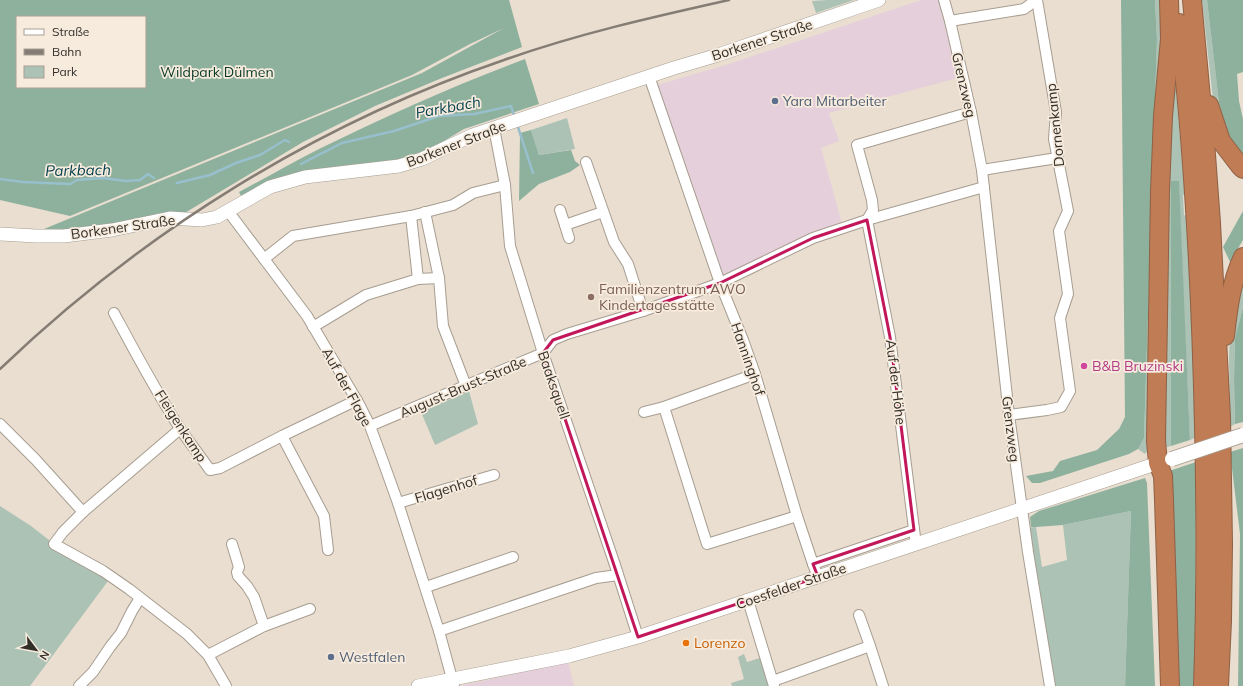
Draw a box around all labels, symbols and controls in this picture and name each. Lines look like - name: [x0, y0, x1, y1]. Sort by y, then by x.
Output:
- street label: Borkener Straße: [709, 15, 815, 65]
- legend: [16, 16, 146, 88]
- text: Straße: [52, 24, 89, 39]
- text: Bahn: [52, 44, 81, 59]
- street label: Grenzweg: [948, 51, 980, 119]
- park label: Wildpark Dülmen: [160, 63, 274, 81]
- text: Park: [52, 64, 78, 79]
- street label: Dornenkamp: [1042, 82, 1068, 168]
- water label: Parkbach: [414, 92, 482, 122]
- place label: Yara Mitarbeiter: [782, 92, 887, 110]
- marker: Yara Mitarbeiter: [770, 96, 780, 106]
- street label: Borkener Straße: [404, 117, 508, 171]
- water label: Parkbach: [45, 160, 111, 180]
- street label: Borkener Straße: [70, 211, 176, 243]
- place label: Familienzentrum AWO Kindertagesstätte: [599, 280, 746, 314]
- marker: Familienzentrum AWO Kindertagesstätte: [586, 292, 596, 302]
- street label: Hanninghof: [727, 320, 769, 398]
- street label: Auf der Höhe: [882, 338, 910, 426]
- street label: Auf der Flage: [318, 345, 376, 429]
- street label: Baaksquell: [534, 348, 574, 422]
- street label: August-Brust-Straße: [397, 352, 529, 422]
- place label: B&B Bruzinski: [1092, 357, 1183, 375]
- marker: B&B Bruzinski: [1079, 361, 1089, 371]
- street label: Fleigenkamp: [151, 386, 211, 466]
- street label: Grenzweg: [998, 395, 1024, 463]
- street label: Flagenhof: [412, 471, 480, 507]
- street label: Coesfelder Straße: [734, 559, 848, 613]
- north arrow: [16, 630, 56, 670]
- place label: Lorenzo: [694, 634, 746, 652]
- marker: Lorenzo: [681, 638, 691, 648]
- text: N: [36, 648, 53, 663]
- place label: Westfalen: [339, 648, 405, 666]
- marker: Westfalen: [326, 652, 336, 662]

